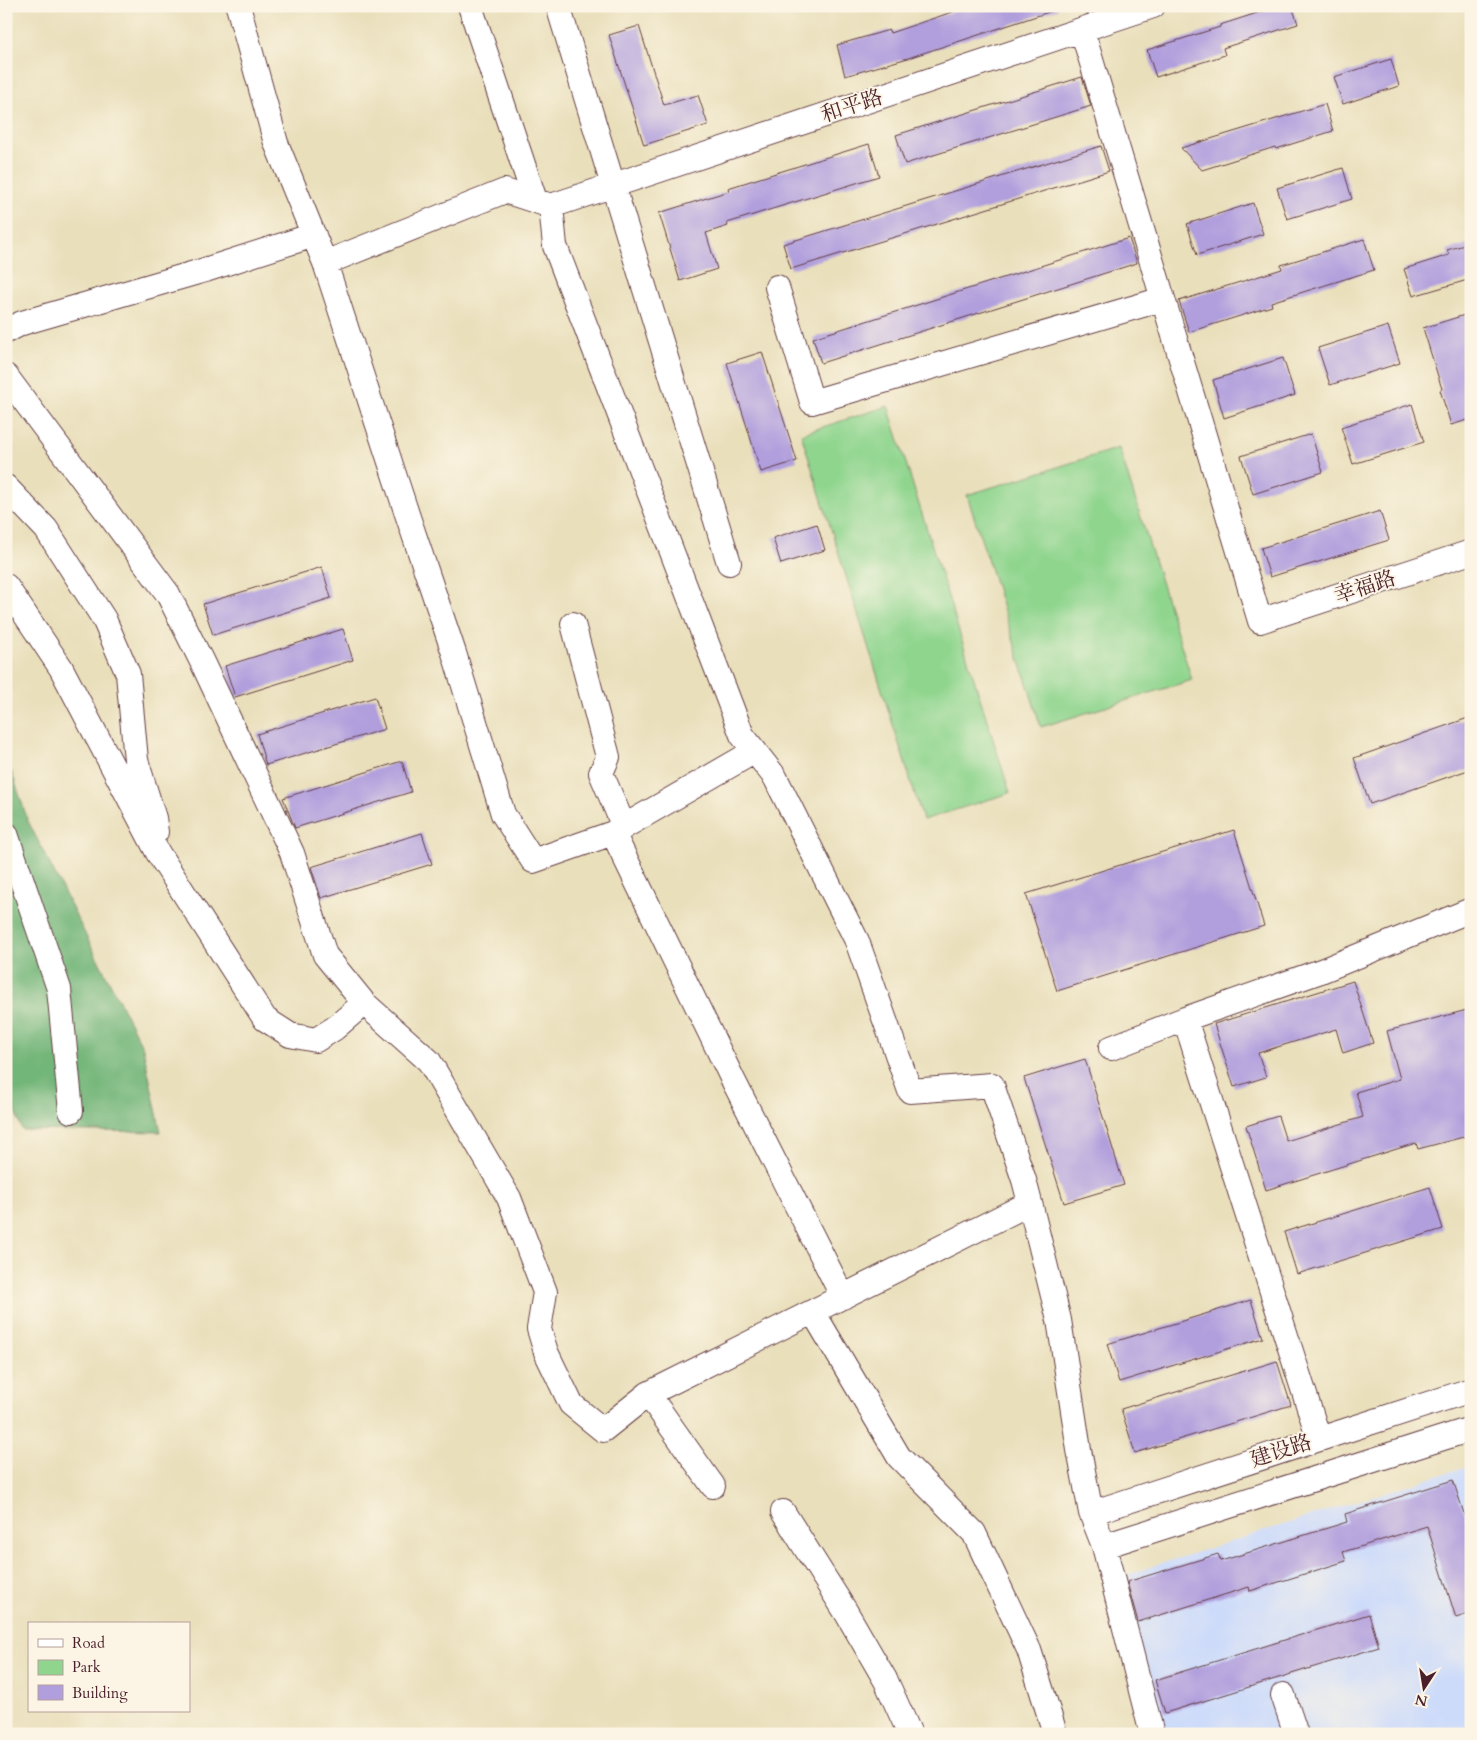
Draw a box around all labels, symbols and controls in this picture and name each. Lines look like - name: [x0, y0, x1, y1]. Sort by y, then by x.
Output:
- street label: 和平路: [818, 82, 886, 130]
- street label: 幸福路: [1331, 563, 1399, 611]
- street label: 建设路: [1247, 1427, 1315, 1475]
- legend: [28, 1622, 190, 1712]
- text: Road: [72, 1633, 105, 1653]
- text: Park: [72, 1657, 101, 1677]
- north arrow: [1400, 1662, 1450, 1712]
- text: Building: [72, 1683, 128, 1703]
- text: N: [1413, 1690, 1429, 1711]

